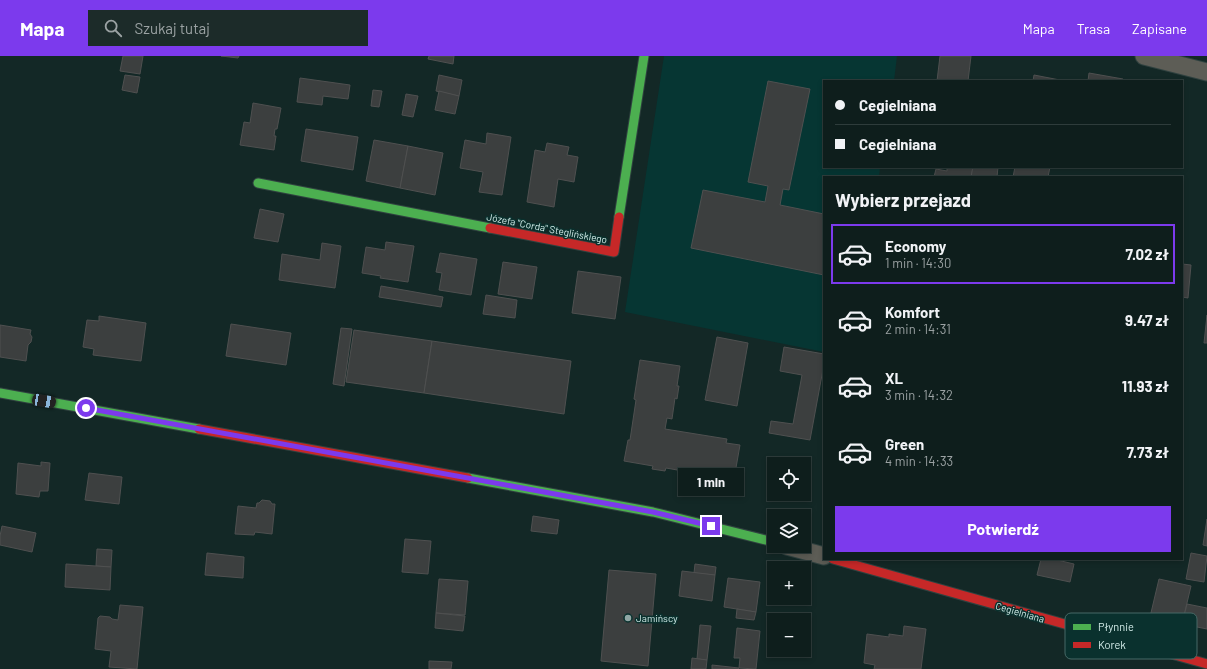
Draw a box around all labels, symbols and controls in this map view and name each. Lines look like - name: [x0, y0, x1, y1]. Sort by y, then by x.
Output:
- search box: [88, 10, 368, 46]
- text: Mapa: [20, 17, 64, 40]
- icon: search: [102, 17, 124, 39]
- text: Szukaj tutaj: [134, 19, 210, 37]
- text: Mapa: [1023, 20, 1055, 37]
- text: Trasa: [1077, 20, 1110, 37]
- text: Zapisane: [1132, 20, 1187, 37]
- text: Cegielniana: [859, 96, 936, 114]
- text: Cegielniana: [859, 135, 936, 153]
- text: Wybierz przejazd: [835, 189, 971, 211]
- street label: Józefa "Corda" Steglińskiego: [486, 210, 608, 246]
- icon: car: [837, 236, 873, 272]
- text: Economy: [885, 237, 946, 255]
- text: 7.02 zł: [1126, 245, 1169, 263]
- text: 1 min · 14:30: [885, 255, 951, 271]
- icon: car: [837, 302, 873, 338]
- text: Komfort: [885, 303, 940, 321]
- text: 9.47 zł: [1125, 311, 1169, 329]
- text: 2 min · 14:31: [885, 321, 951, 337]
- icon: car: [837, 368, 873, 404]
- text: XL: [885, 369, 903, 387]
- text: 11.93 zł: [1122, 377, 1169, 395]
- text: 3 min · 14:32: [885, 387, 953, 403]
- car: [31, 393, 57, 409]
- route start: [77, 399, 95, 417]
- icon: car: [837, 434, 873, 470]
- text: Green: [885, 435, 924, 453]
- text: 7.73 zł: [1127, 443, 1169, 461]
- text: 4 min · 14:33: [885, 453, 953, 469]
- map controls: [767, 457, 811, 657]
- button: locate: [767, 457, 811, 501]
- callout: 1 min: [678, 468, 744, 496]
- text: 1 min: [697, 474, 725, 490]
- button: Potwierdź: [835, 506, 1171, 552]
- button: layers: [767, 509, 811, 553]
- route end: [702, 517, 720, 535]
- button: +: [767, 561, 811, 605]
- street label: Cegielniana: [994, 599, 1046, 625]
- place label: Jamińscy: [636, 612, 678, 624]
- marker: Jamińscy: [623, 613, 633, 623]
- button: −: [767, 613, 811, 657]
- legend: [1065, 613, 1197, 659]
- text: Płynnie: [1098, 620, 1134, 633]
- text: Korek: [1098, 638, 1126, 651]

